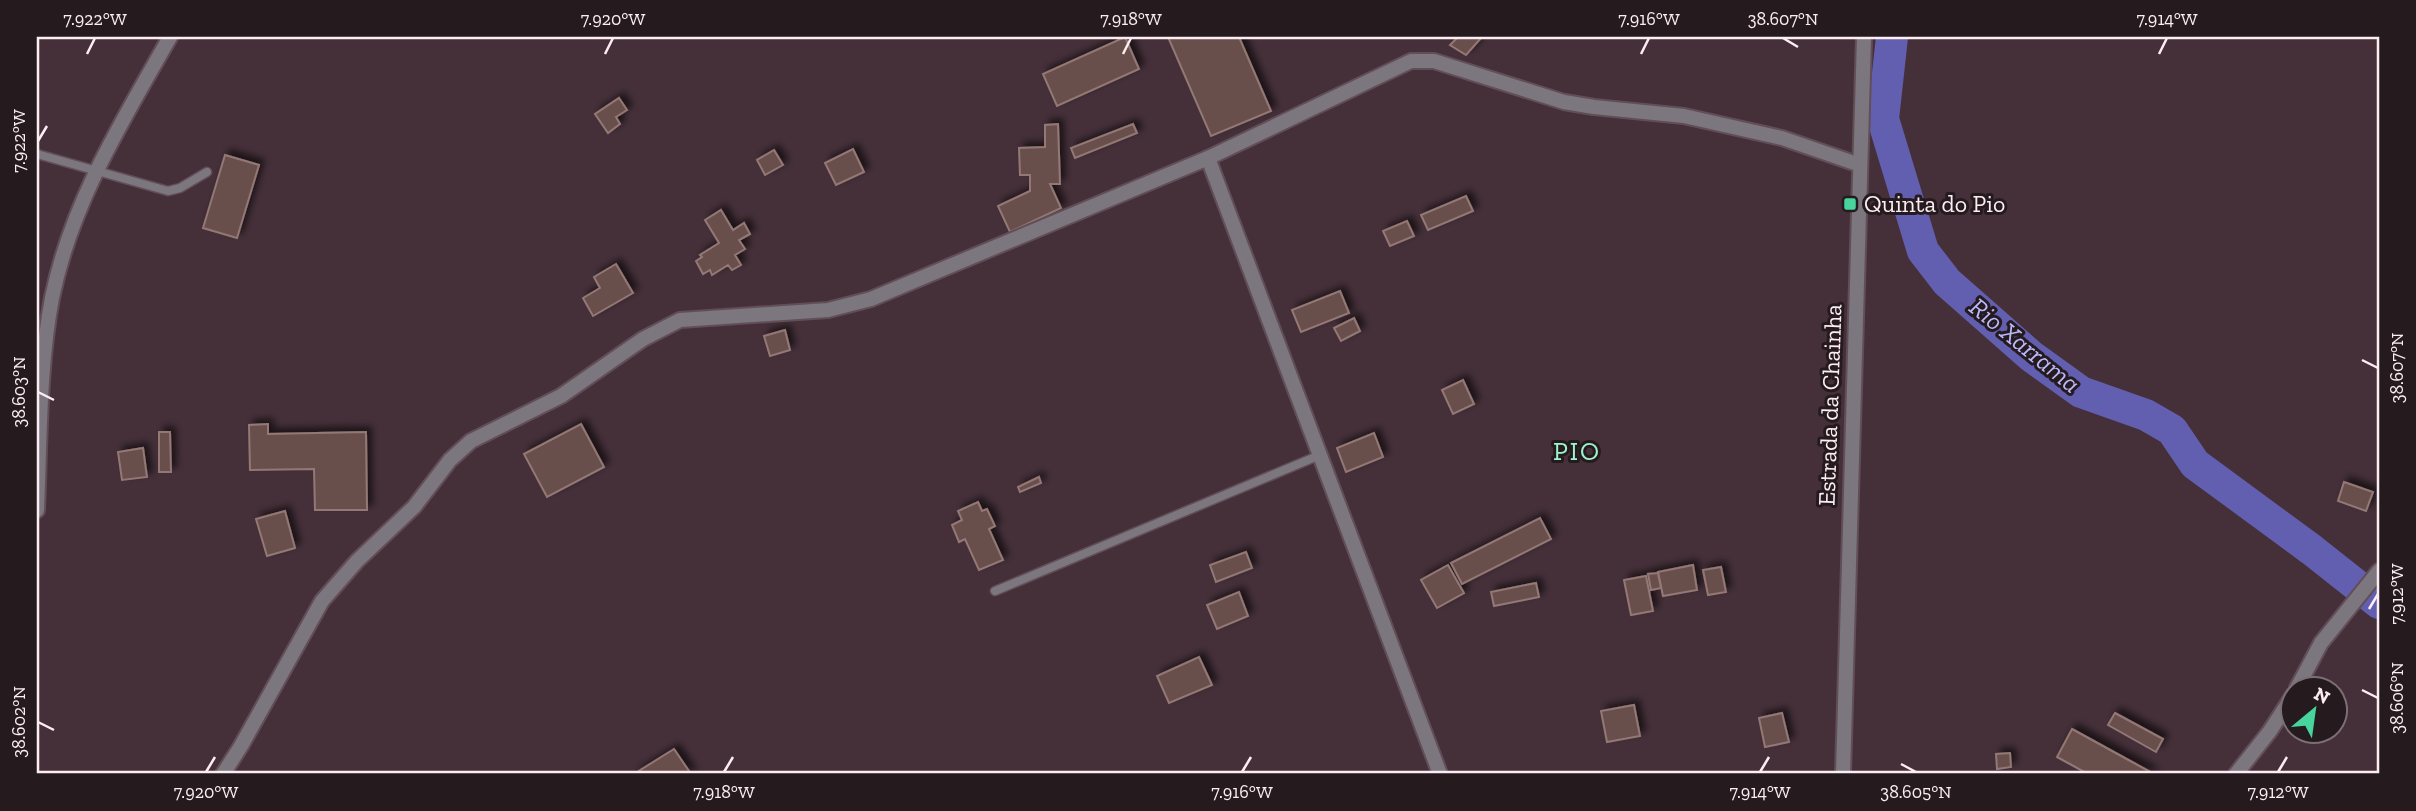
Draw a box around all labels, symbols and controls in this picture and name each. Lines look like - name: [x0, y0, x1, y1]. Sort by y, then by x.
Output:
- text: 7.922°W: [63, 8, 127, 30]
- text: 7.920°W: [581, 8, 645, 30]
- text: 7.918°W: [1100, 8, 1162, 30]
- text: 7.916°W: [1618, 8, 1680, 30]
- text: 38.607°N: [1748, 8, 1818, 30]
- text: 7.914°W: [2136, 8, 2198, 30]
- text: 7.922°W: [8, 109, 30, 173]
- place label: Quinta do Pio: [1864, 189, 2005, 218]
- marker: Quinta do Pio: [1842, 196, 1858, 212]
- water label: Rio Xarrama: [1963, 291, 2087, 399]
- street label: Estrada da Chainha: [1811, 303, 1848, 506]
- text: 38.607°N: [2386, 333, 2408, 403]
- text: 38.603°N: [8, 357, 30, 427]
- district label: PIO: [1553, 435, 1601, 467]
- text: 7.912°W: [2386, 563, 2408, 625]
- text: 38.606°N: [2386, 662, 2408, 734]
- north arrow: [2280, 674, 2350, 744]
- text: N: [2310, 682, 2334, 709]
- text: 38.602°N: [8, 686, 30, 758]
- text: 7.920°W: [174, 781, 238, 803]
- text: 7.918°W: [693, 781, 755, 803]
- text: 7.916°W: [1211, 781, 1273, 803]
- text: 7.914°W: [1729, 781, 1791, 803]
- text: 38.605°N: [1880, 781, 1952, 803]
- text: 7.912°W: [2247, 781, 2309, 803]

